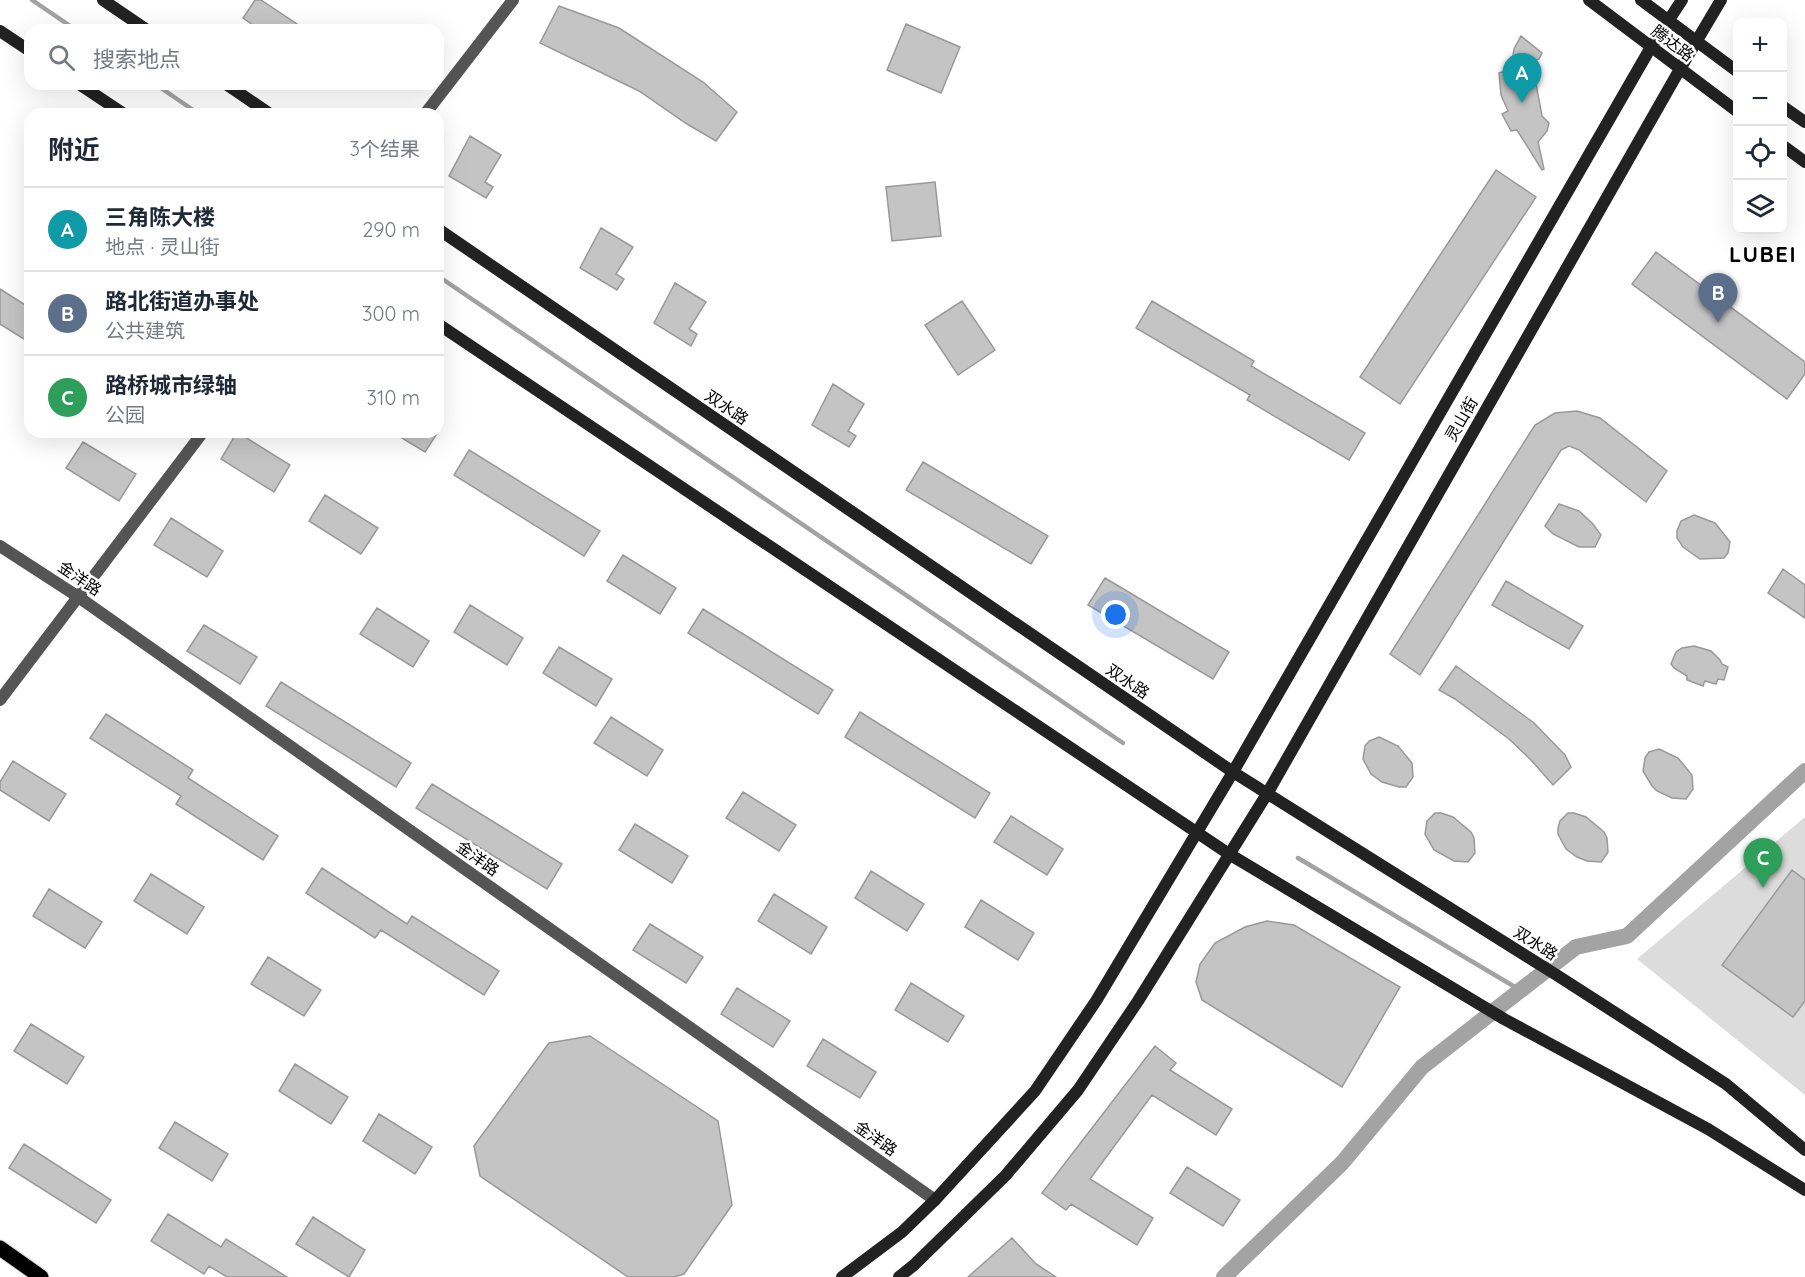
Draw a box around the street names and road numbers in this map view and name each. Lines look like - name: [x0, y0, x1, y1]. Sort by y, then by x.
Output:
- street label: 腾达路: [1648, 21, 1698, 65]
- street label: 双水路: [702, 385, 752, 429]
- street label: 灵山街: [1440, 393, 1482, 445]
- street label: 金洋路: [55, 556, 105, 600]
- street label: 双水路: [1103, 659, 1153, 703]
- street label: 金洋路: [453, 836, 503, 880]
- street label: 双水路: [1510, 922, 1562, 964]
- street label: 金洋路: [851, 1116, 901, 1160]

